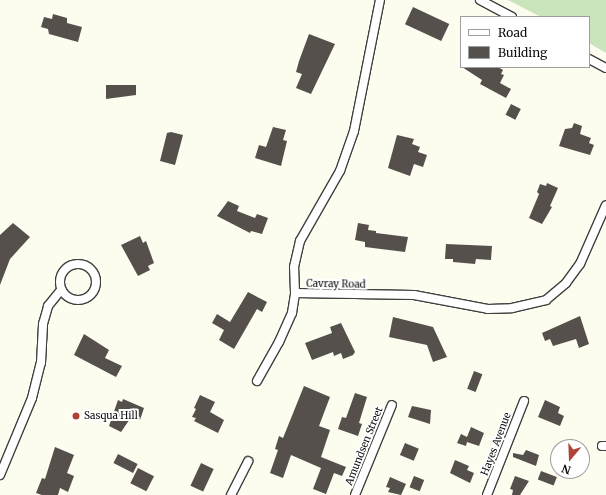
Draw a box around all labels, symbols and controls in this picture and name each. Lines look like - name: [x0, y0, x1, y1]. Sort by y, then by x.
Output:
- legend: [460, 16, 590, 68]
- text: Road: [498, 25, 527, 40]
- text: Building: [498, 45, 547, 60]
- street label: Cavray Road: [306, 277, 366, 291]
- street label: Amundsen Street: [343, 405, 385, 487]
- place label: Sasqua Hill: [84, 410, 138, 422]
- marker: Sasqua Hill: [71, 411, 81, 421]
- street label: Hayes Avenue: [478, 411, 514, 477]
- north arrow: [550, 439, 590, 479]
- text: N: [560, 461, 573, 477]

